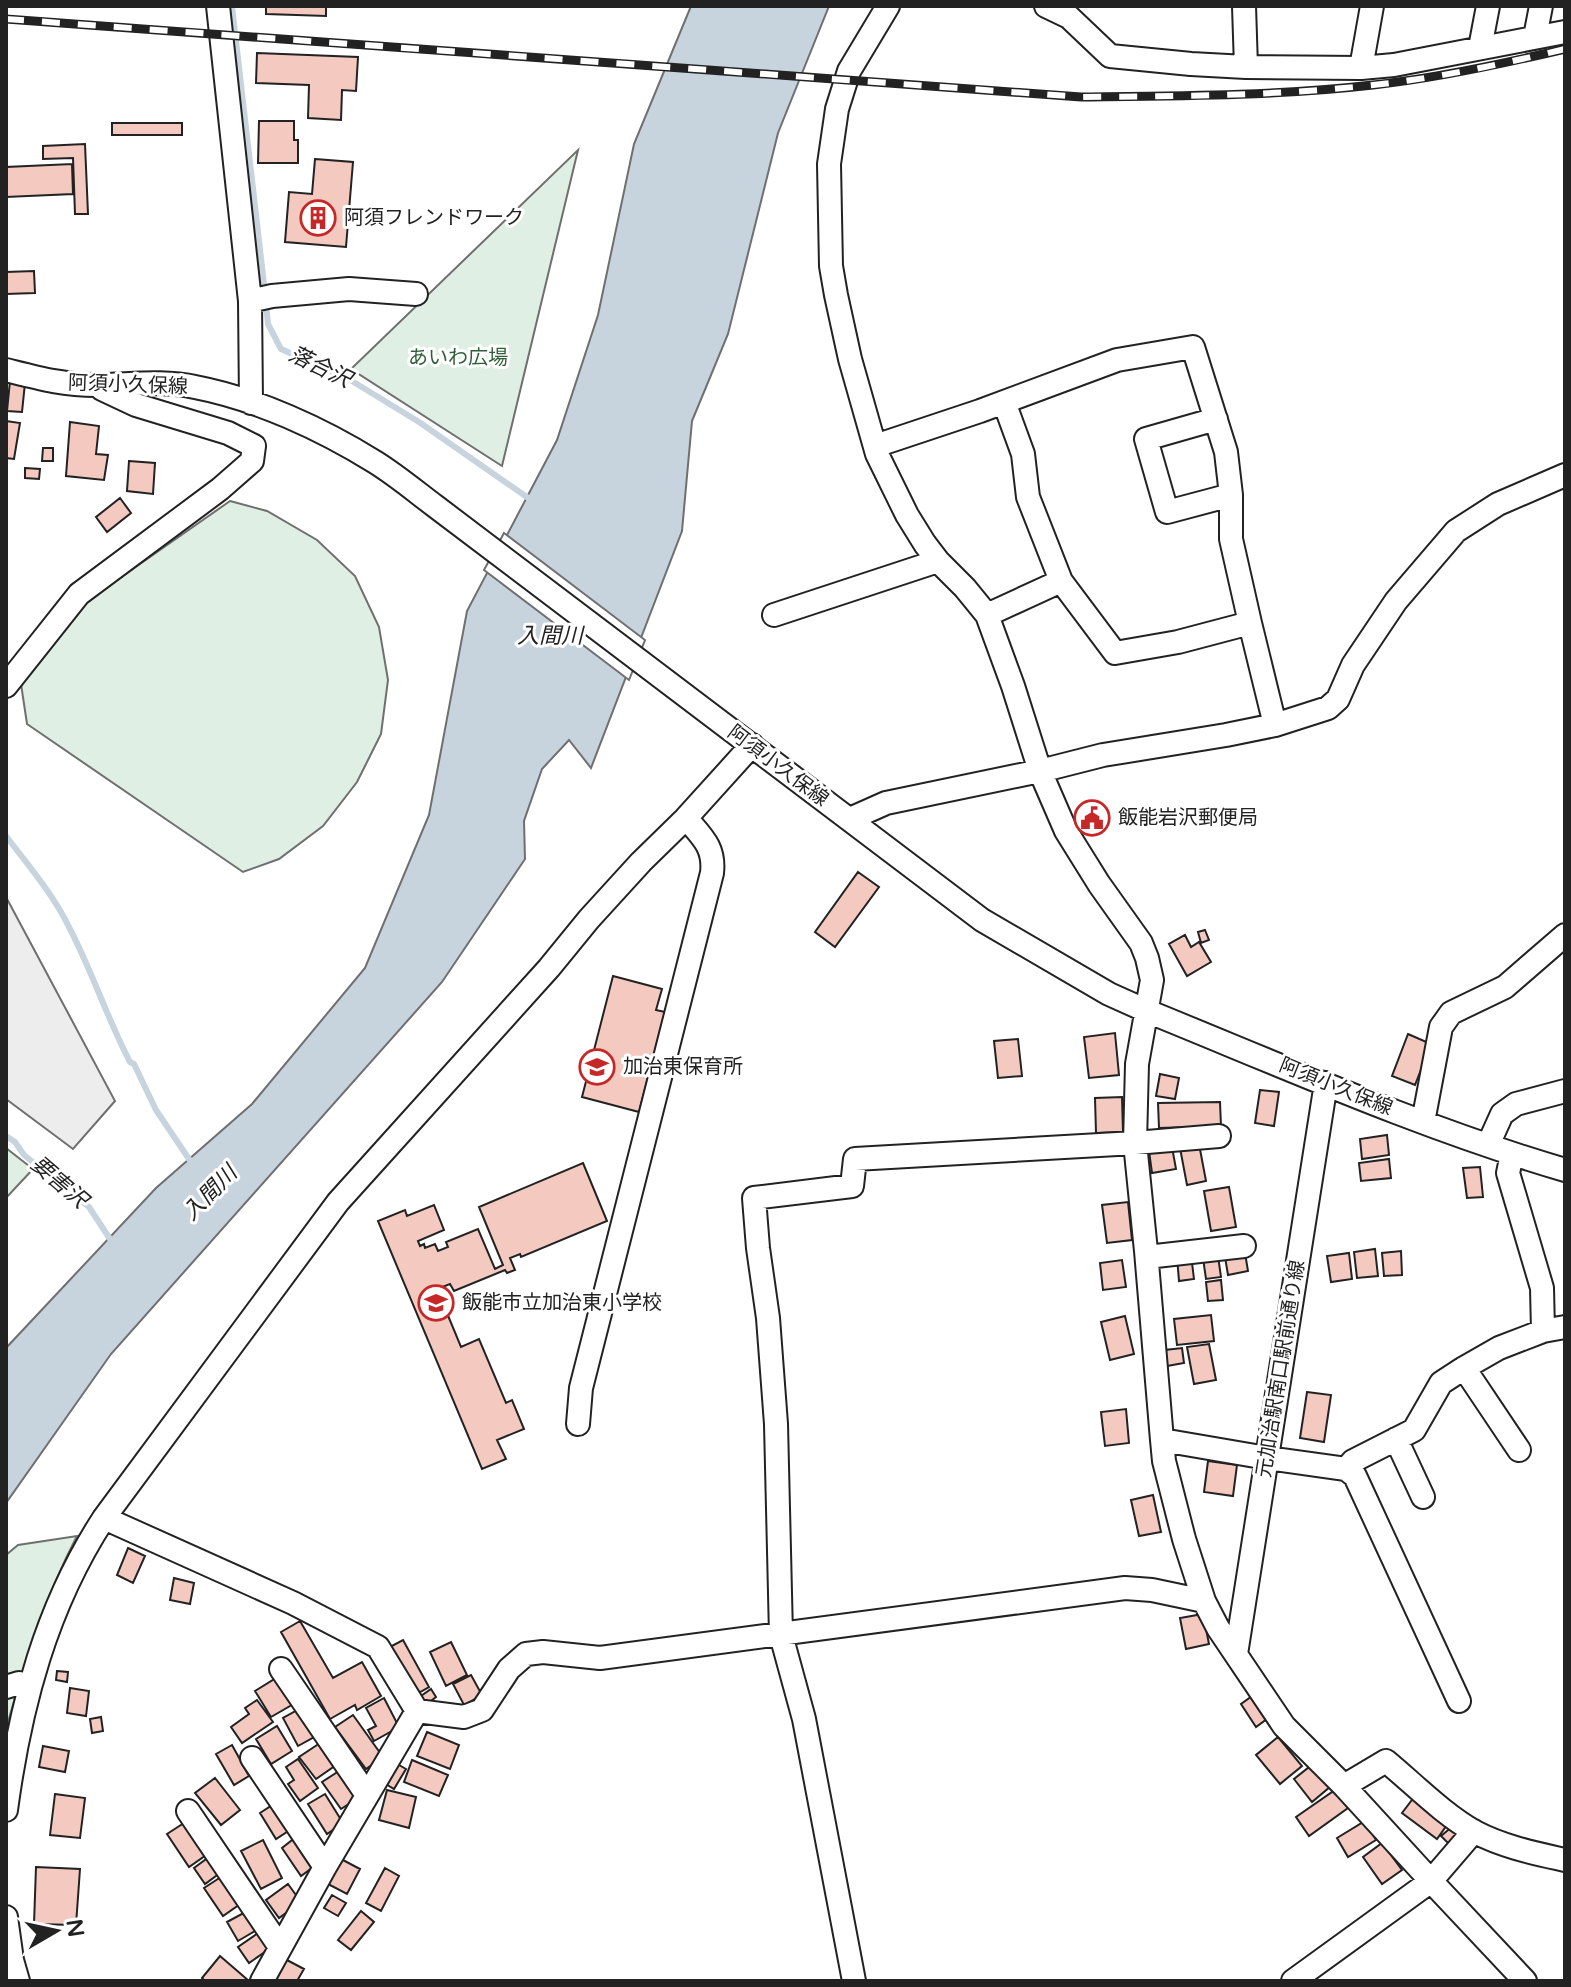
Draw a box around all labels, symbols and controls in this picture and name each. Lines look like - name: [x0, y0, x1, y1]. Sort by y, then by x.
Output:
- building icon: 阿須フレンドワーク: [299, 199, 337, 237]
- place label: 阿須フレンドワーク: [344, 206, 524, 230]
- water label: 落合沢: [285, 341, 358, 394]
- park label: あいわ広場: [408, 346, 508, 370]
- street label: 阿須小久保線: [68, 371, 188, 399]
- water label: 入間川: [517, 623, 585, 649]
- street label: 阿須小久保線: [723, 720, 833, 812]
- public building icon: 飯能岩沢郵便局: [1073, 799, 1111, 837]
- place label: 飯能岩沢郵便局: [1118, 806, 1258, 830]
- school or university icon: 加治東保育所: [578, 1048, 616, 1086]
- street label: 阿須小久保線: [1276, 1053, 1396, 1121]
- place label: 加治東保育所: [623, 1055, 743, 1079]
- water label: 要害沢: [26, 1151, 95, 1215]
- water label: 入間川: [178, 1159, 244, 1226]
- street label: 元加治駅南口駅前通り線: [1252, 1258, 1310, 1480]
- school or university icon: 飯能市立加治東小学校: [417, 1284, 455, 1322]
- place label: 飯能市立加治東小学校: [462, 1291, 662, 1315]
- north arrow: [16, 1891, 96, 1971]
- text: N: [61, 1917, 89, 1939]

